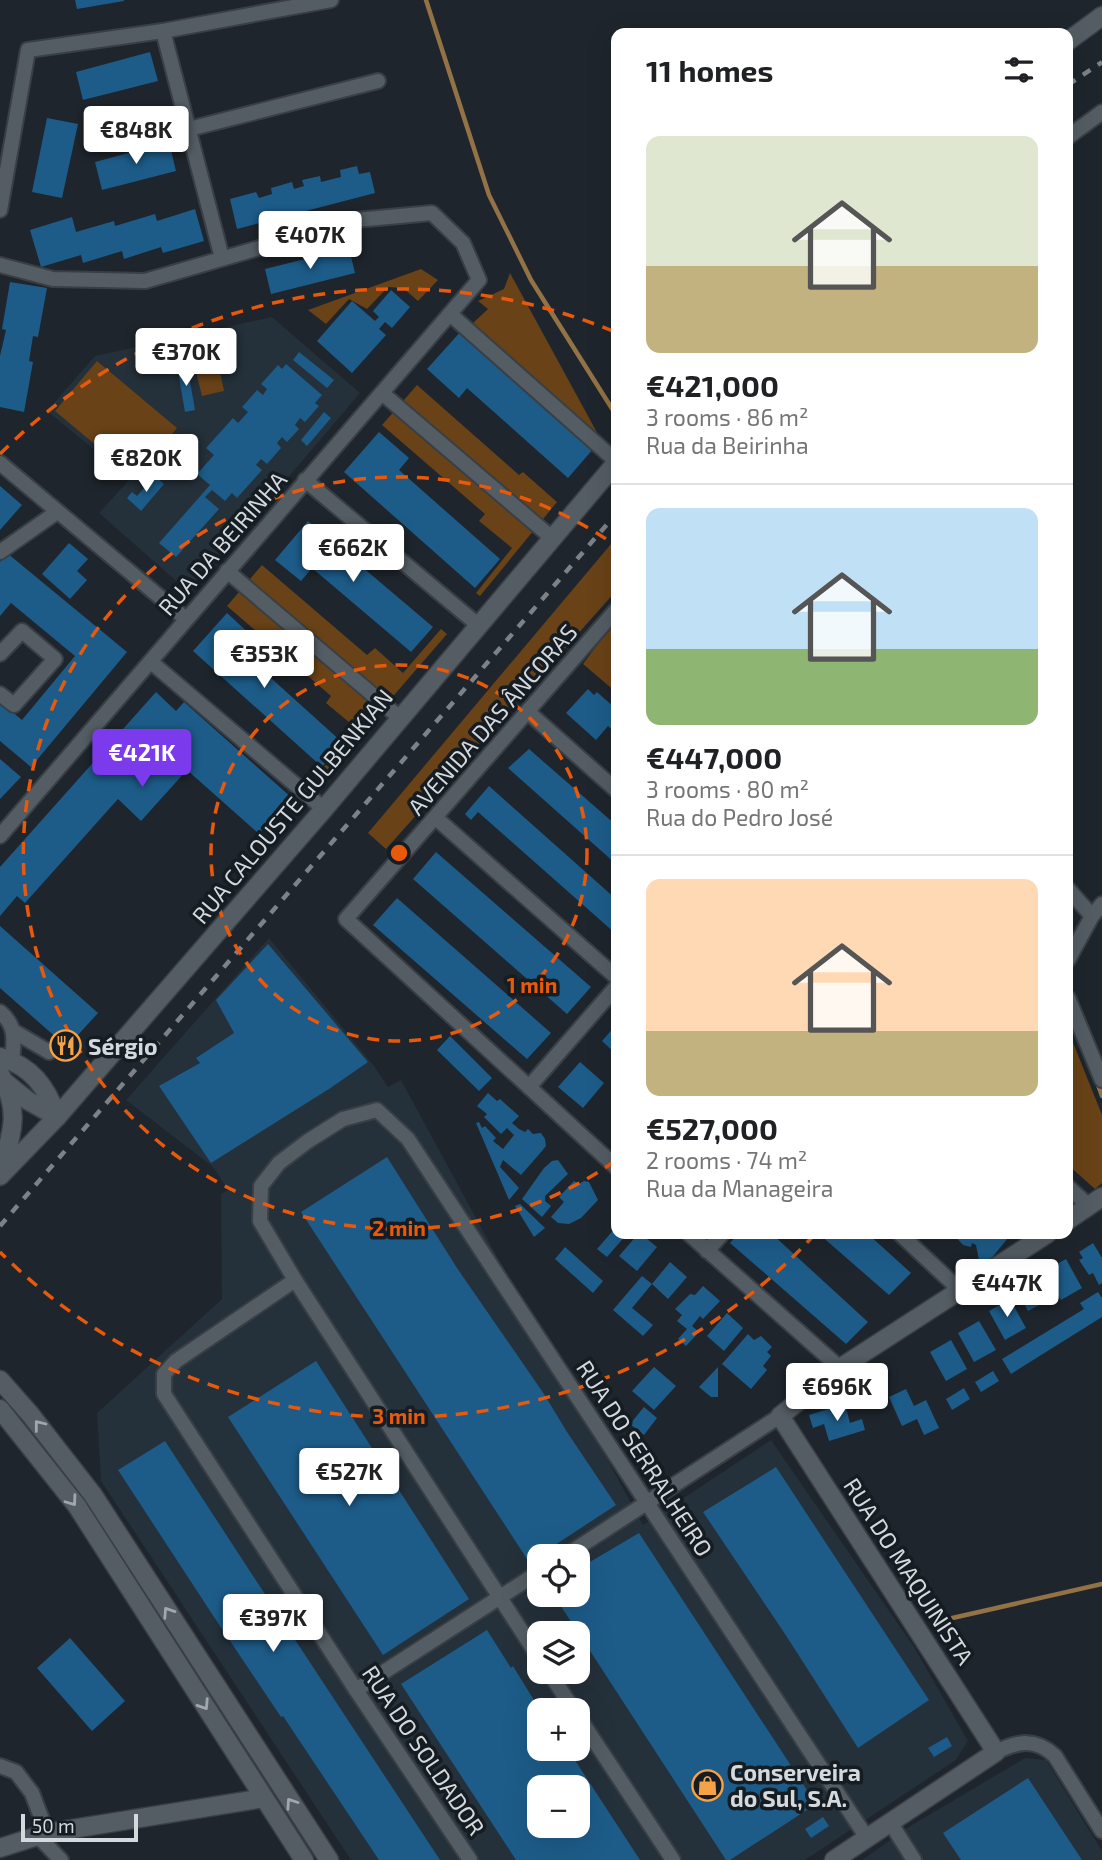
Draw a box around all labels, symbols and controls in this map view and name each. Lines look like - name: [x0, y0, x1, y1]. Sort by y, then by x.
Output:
- icon: filters: [1000, 51, 1038, 89]
- text: 11 homes: [646, 52, 773, 88]
- pin: €848K: [87, 106, 185, 166]
- text: €848K: [100, 115, 172, 143]
- icon: home: [779, 182, 905, 308]
- pin: €407K: [261, 212, 359, 271]
- text: €407K: [275, 220, 345, 248]
- pin: €370K: [137, 328, 235, 388]
- text: €370K: [151, 337, 221, 365]
- text: €421,000: [646, 367, 779, 403]
- text: 3 rooms · 86 m²: [646, 403, 808, 431]
- text: Rua da Beirinha: [646, 431, 809, 459]
- pin: €820K: [97, 434, 195, 494]
- text: €820K: [110, 443, 182, 471]
- street label: RUA DA BEIRINHA: [152, 465, 293, 621]
- pin: €662K: [304, 524, 402, 584]
- text: €662K: [318, 533, 388, 561]
- icon: home: [779, 554, 905, 680]
- street label: AVENIDA DAS ÂNCORAS: [401, 618, 583, 820]
- pin: €353K: [215, 630, 313, 690]
- text: €353K: [230, 639, 298, 667]
- street label: RUA CALOUSTE GULBENKIAN: [186, 683, 398, 929]
- pin: €421K: [93, 730, 191, 789]
- text: €421K: [108, 738, 176, 766]
- text: €447,000: [646, 739, 782, 775]
- text: 3 rooms · 80 m²: [646, 775, 809, 803]
- text: Rua do Pedro José: [646, 803, 833, 831]
- centre of rings: [387, 841, 411, 865]
- icon: home: [779, 925, 905, 1051]
- text: 1 min: [507, 972, 557, 997]
- restaurant icon: Sérgio: [48, 1029, 82, 1063]
- place label: Sérgio: [88, 1032, 158, 1060]
- text: €527,000: [646, 1110, 778, 1146]
- text: 2 rooms · 74 m²: [646, 1146, 807, 1174]
- text: Rua da Manageira: [646, 1174, 833, 1202]
- text: 2 min: [372, 1215, 426, 1240]
- pin: €447K: [958, 1260, 1056, 1319]
- text: €447K: [972, 1268, 1042, 1296]
- street label: RUA DO SERRALHEIRO: [571, 1355, 719, 1561]
- pin: €696K: [788, 1364, 886, 1423]
- text: €696K: [802, 1372, 872, 1400]
- text: 3 min: [372, 1403, 426, 1428]
- one-way arrow: [34, 1420, 47, 1433]
- pin: €527K: [300, 1448, 398, 1508]
- text: €527K: [315, 1457, 383, 1485]
- street label: RUA DO MAQUINISTA: [838, 1473, 980, 1670]
- one-way arrow: [64, 1493, 77, 1506]
- map controls: [527, 1544, 590, 1838]
- button: locate: [527, 1544, 590, 1607]
- pin: €397K: [224, 1594, 322, 1654]
- text: €397K: [239, 1603, 307, 1631]
- one-way arrow: [164, 1607, 176, 1620]
- button: layers: [527, 1621, 590, 1684]
- street label: RUA DO SOLDADOR: [357, 1660, 491, 1840]
- one-way arrow: [196, 1697, 209, 1710]
- button: +: [527, 1698, 590, 1761]
- place label: Conserveira do Sul, S.A.: [730, 1758, 861, 1812]
- shop icon: Conserveira do Sul, S.A.: [690, 1768, 724, 1802]
- button: −: [527, 1775, 590, 1838]
- one-way arrow: [287, 1798, 300, 1811]
- scale bar: [21, 1811, 138, 1843]
- text: 50 m: [32, 1814, 75, 1837]

